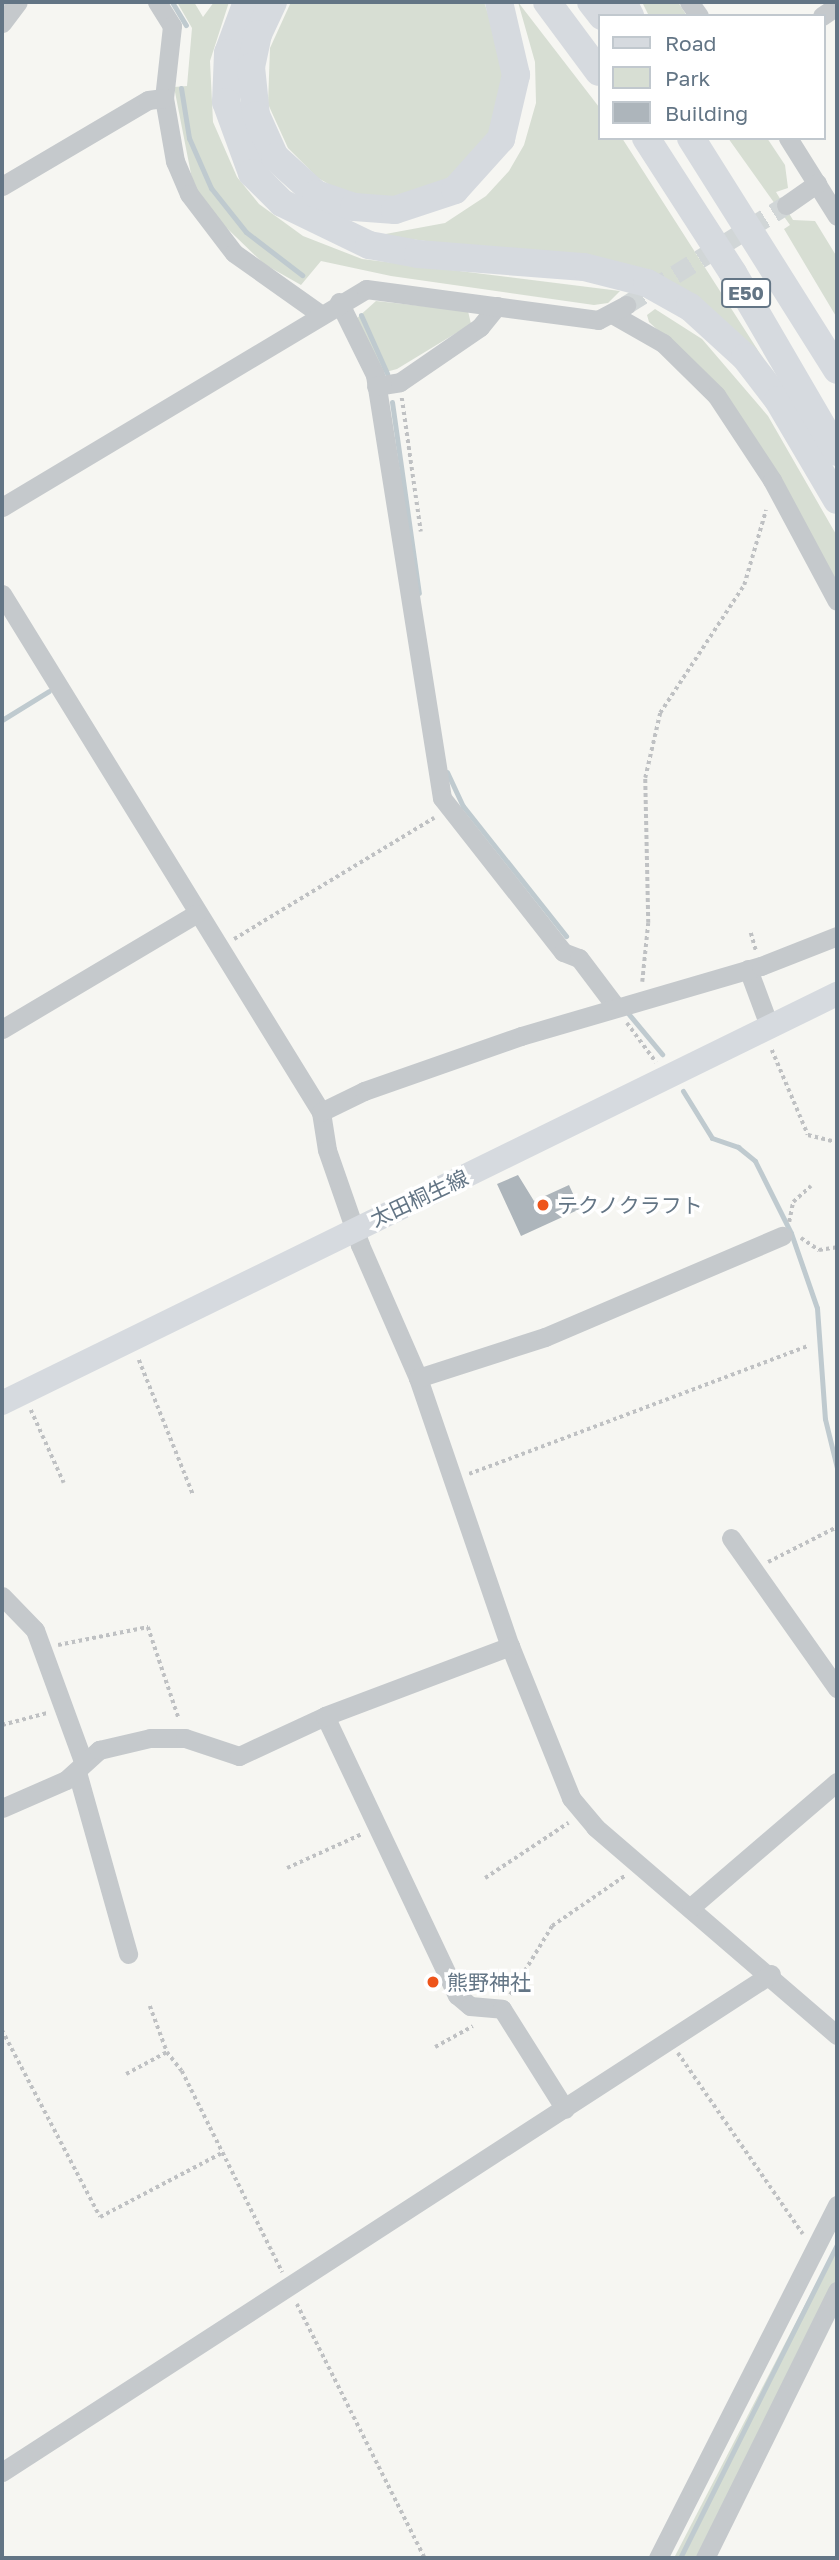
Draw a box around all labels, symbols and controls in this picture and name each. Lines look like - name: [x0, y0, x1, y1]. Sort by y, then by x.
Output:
- legend: [598, 14, 825, 140]
- text: Road: [665, 30, 716, 56]
- text: Park: [665, 65, 710, 91]
- text: Building: [665, 100, 748, 126]
- road number: E50: [720, 278, 772, 308]
- street label: 太田桐生線: [366, 1164, 472, 1232]
- place label: テクノクラフト: [557, 1192, 704, 1218]
- marker: テクノクラフト: [535, 1197, 551, 1213]
- place label: 熊野神社: [447, 1969, 531, 1995]
- marker: 熊野神社: [425, 1974, 441, 1990]

